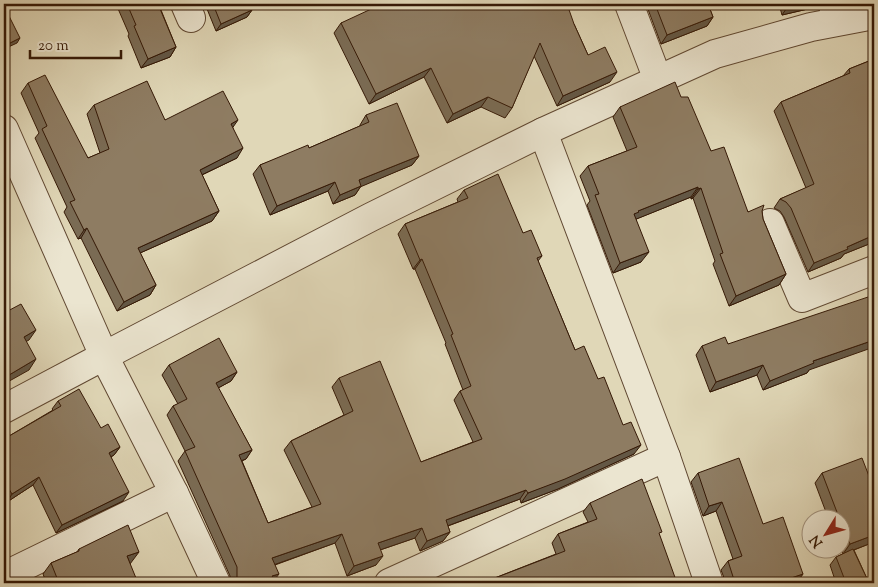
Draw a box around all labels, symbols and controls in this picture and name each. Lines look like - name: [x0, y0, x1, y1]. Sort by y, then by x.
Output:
- scale bar: [30, 28, 121, 60]
- text: 20 m: [38, 36, 69, 57]
- north arrow: [800, 510, 850, 560]
- text: N: [806, 530, 829, 551]

